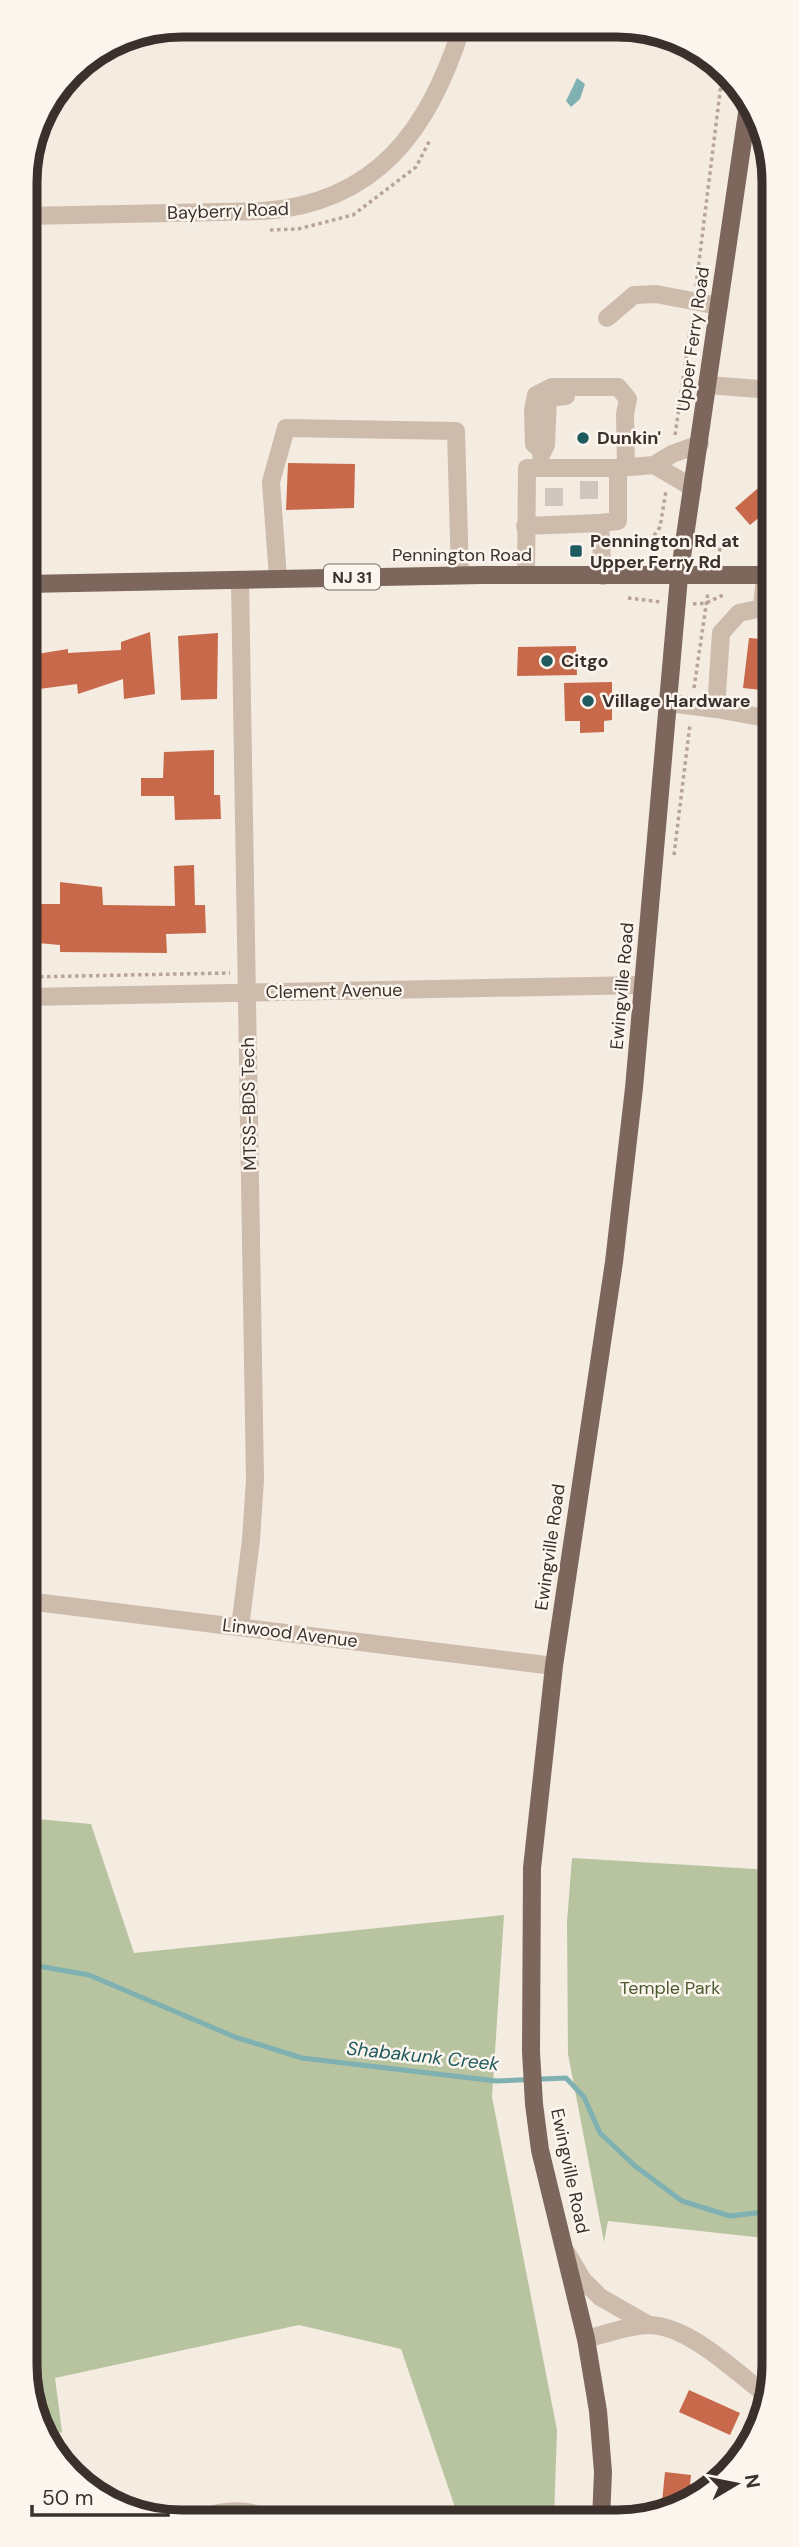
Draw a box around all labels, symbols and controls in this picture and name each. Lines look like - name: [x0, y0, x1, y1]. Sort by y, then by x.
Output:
- street label: Bayberry Road: [167, 197, 289, 225]
- street label: Upper Ferry Road: [671, 265, 715, 413]
- place label: Dunkin': [597, 426, 661, 450]
- marker: Dunkin': [575, 430, 591, 446]
- place label: Pennington Rd at Upper Ferry Rd: [590, 529, 739, 574]
- street label: Pennington Road: [392, 543, 532, 567]
- marker: Pennington Rd at Upper Ferry Rd: [568, 543, 584, 559]
- road number: NJ 31: [324, 564, 380, 590]
- place label: Citgo: [561, 649, 608, 673]
- marker: Citgo: [539, 653, 555, 669]
- place label: Village Hardware: [602, 689, 751, 713]
- marker: Village Hardware: [580, 693, 596, 709]
- street label: Ewingville Road: [604, 921, 640, 1051]
- street label: Clement Avenue: [265, 978, 403, 1004]
- street label: MTSS-BDS Tech: [236, 1037, 262, 1171]
- street label: Ewingville Road: [529, 1482, 571, 1612]
- street label: Linwood Avenue: [221, 1613, 359, 1653]
- park label: Temple Park: [620, 1976, 720, 2000]
- water label: Shabakunk Creek: [345, 2036, 501, 2076]
- street label: Ewingville Road: [545, 2106, 595, 2236]
- north arrow: [701, 2449, 771, 2519]
- text: N: [739, 2472, 766, 2490]
- scale bar: [32, 2474, 168, 2518]
- text: 50 m: [42, 2484, 93, 2512]

